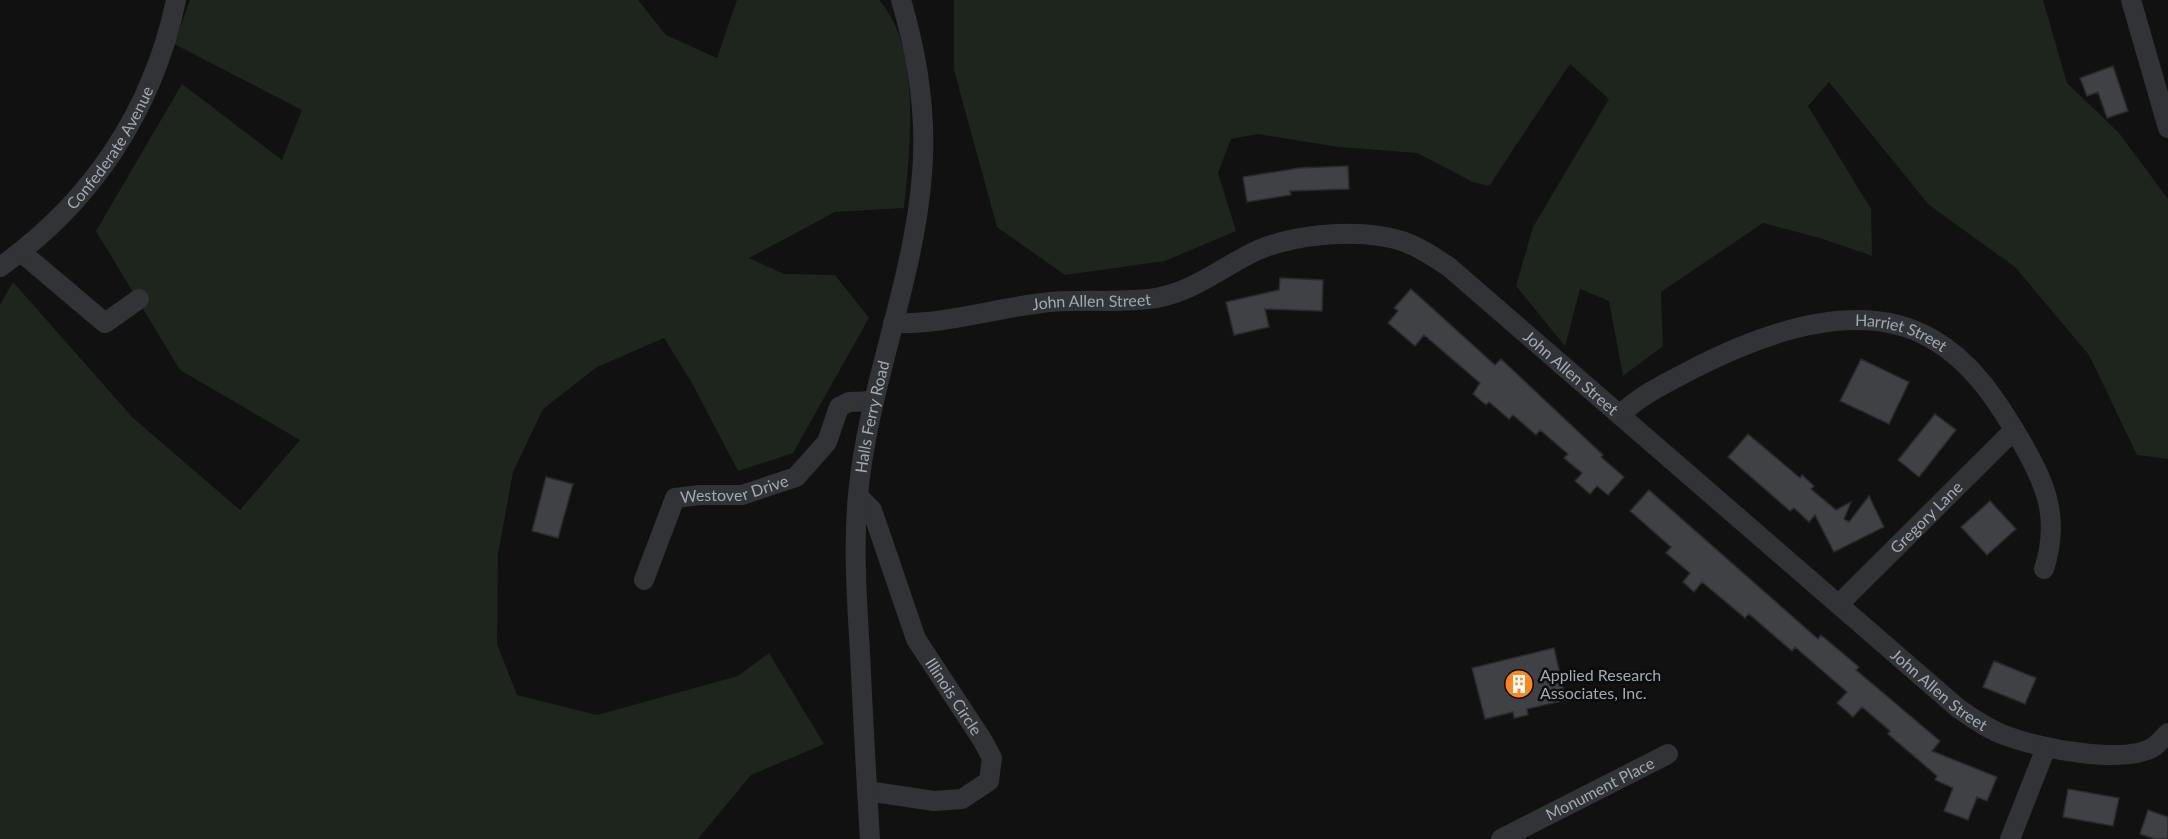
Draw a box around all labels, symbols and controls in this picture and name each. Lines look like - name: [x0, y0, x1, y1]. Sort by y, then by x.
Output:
- street label: Confederate Avenue: [62, 83, 156, 213]
- street label: John Allen Street: [1031, 289, 1152, 313]
- street label: Harriet Street: [1855, 310, 1951, 355]
- street label: John Allen Street: [1520, 326, 1623, 419]
- street label: Halls Ferry Road: [851, 358, 893, 474]
- street label: Westover Drive: [679, 470, 790, 506]
- street label: Gregory Lane: [1886, 477, 1966, 557]
- street label: John Allen Street: [1887, 644, 1991, 734]
- street label: Illinois Circle: [922, 654, 987, 739]
- place label: Applied Research Associates, Inc.: [1540, 665, 1661, 702]
- building icon: Applied Research Associates, Inc.: [1503, 668, 1535, 700]
- street label: Monument Place: [1542, 753, 1657, 824]

